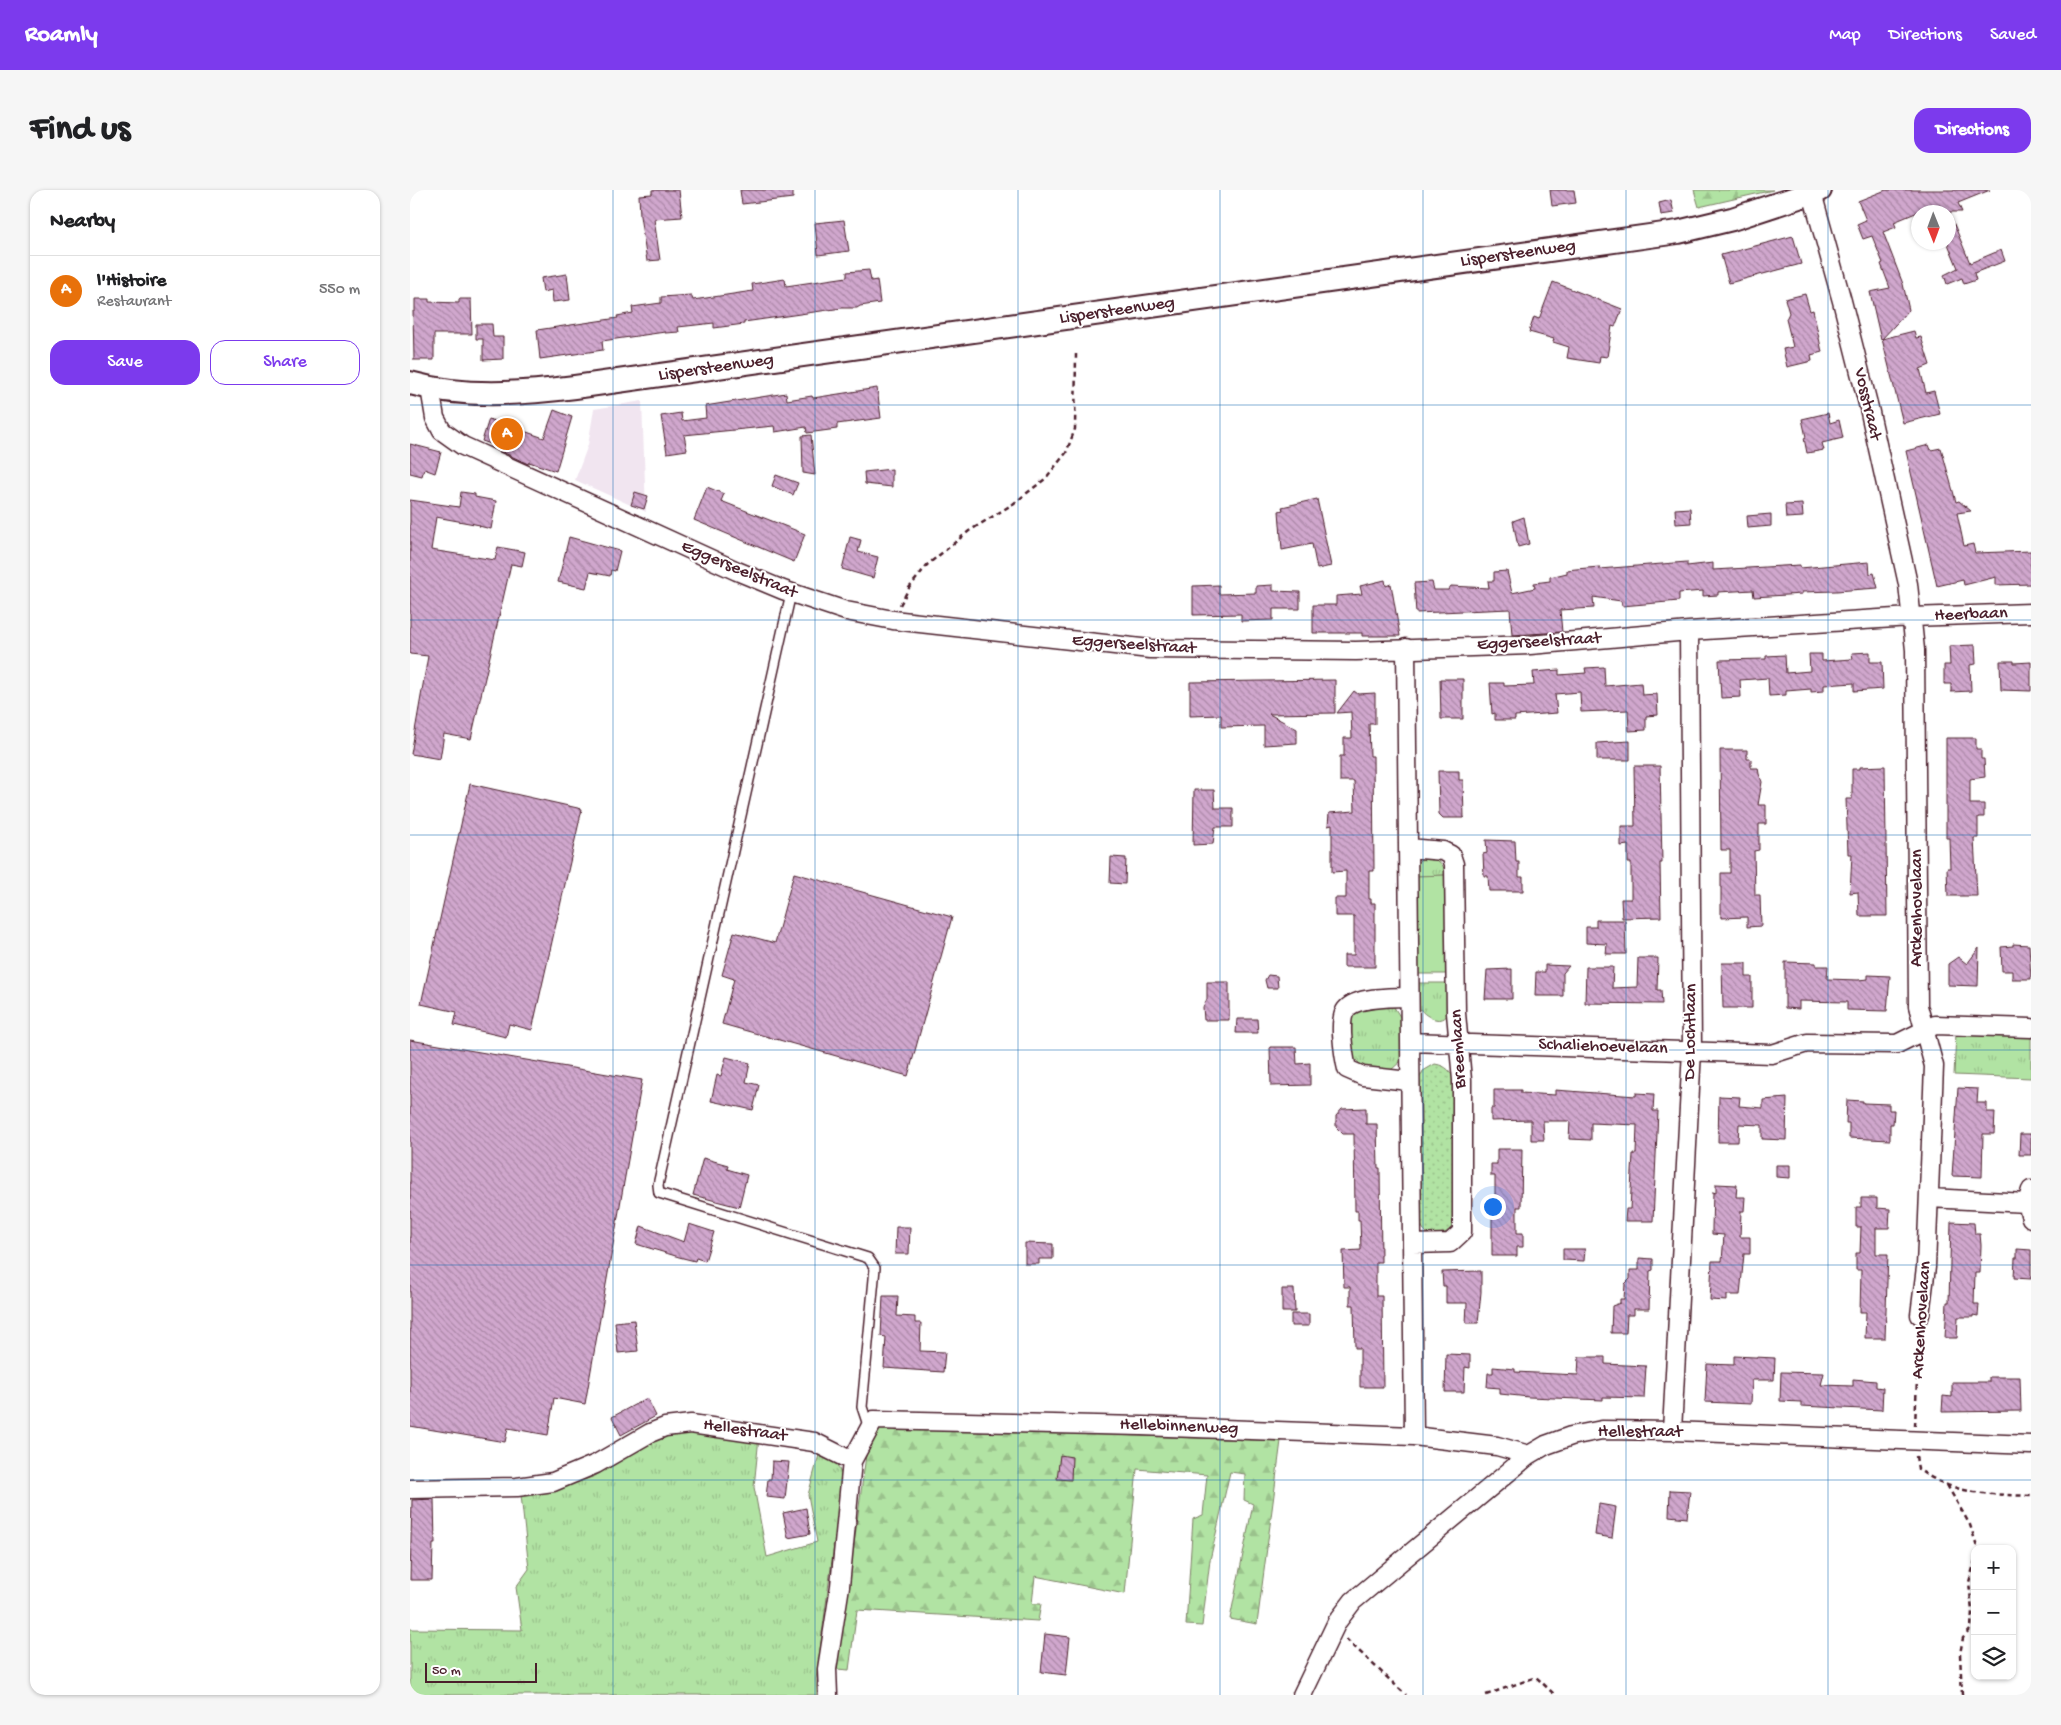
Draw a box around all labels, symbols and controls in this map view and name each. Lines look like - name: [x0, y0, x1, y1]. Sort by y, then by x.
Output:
- text: Roamly: [25, 21, 98, 50]
- text: Map: [1829, 25, 1861, 46]
- text: Directions: [1889, 25, 1962, 46]
- text: Saved: [1990, 25, 2036, 46]
- button: Directions: [1914, 108, 2031, 153]
- text: Find us: [30, 110, 130, 151]
- north arrow: [1911, 205, 1956, 250]
- text: Nearby: [50, 210, 115, 235]
- street label: Lispersteenweg: [1459, 236, 1577, 272]
- text: l'Histoire: [97, 270, 166, 293]
- text: A: [61, 281, 71, 300]
- text: 550 m: [319, 281, 360, 300]
- text: Restaurant: [97, 293, 171, 312]
- street label: Lispersteenweg: [1058, 293, 1176, 329]
- button: Save: [50, 340, 200, 385]
- button: Share: [210, 340, 360, 385]
- street label: Lispersteenweg: [657, 350, 775, 386]
- street label: Vosstraat: [1848, 365, 1886, 444]
- pin: A: [491, 415, 523, 453]
- street label: Eggerseelstraat: [678, 536, 802, 605]
- street label: Heerbaan: [1934, 603, 2008, 627]
- street label: Eggerseelstraat: [1476, 628, 1603, 656]
- street label: Eggerseelstraat: [1071, 630, 1198, 660]
- street label: Arckenhovelaan: [1907, 849, 1928, 967]
- street label: De Lochtlaan: [1680, 983, 1702, 1082]
- street label: Breemlaan: [1446, 1008, 1472, 1090]
- street label: Schaliehoevelaan: [1538, 1034, 1668, 1060]
- your location: [1480, 1194, 1506, 1220]
- street label: Arckenhovelaan: [1907, 1260, 1937, 1379]
- street label: Hellebinnenweg: [1119, 1414, 1239, 1440]
- street label: Hellestraat: [702, 1415, 790, 1448]
- street label: Hellestraat: [1598, 1422, 1684, 1443]
- map controls: [1971, 1545, 2016, 1680]
- button: +: [1971, 1545, 2016, 1590]
- button: −: [1971, 1590, 2016, 1635]
- button: layers: [1971, 1635, 2016, 1680]
- scale bar: [425, 1660, 538, 1683]
- text: 50 m: [432, 1663, 461, 1680]

